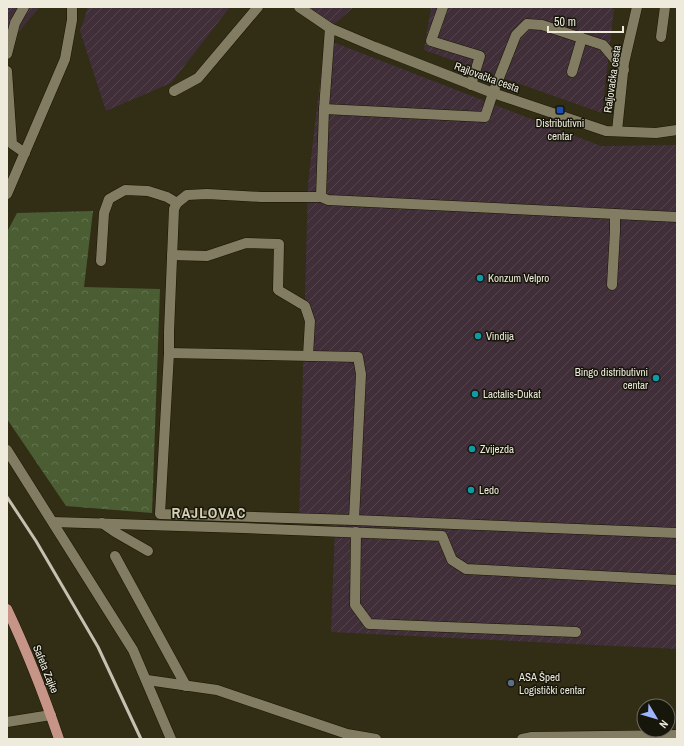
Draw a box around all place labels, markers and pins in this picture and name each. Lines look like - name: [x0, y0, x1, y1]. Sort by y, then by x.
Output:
- marker: Distributivni centar: [555, 105, 565, 115]
- place label: Distributivni centar: [536, 116, 584, 143]
- place label: Konzum Velpro: [488, 271, 549, 285]
- marker: Konzum Velpro: [475, 273, 485, 283]
- place label: Vindija: [486, 329, 514, 343]
- marker: Vindija: [473, 331, 483, 341]
- place label: Bingo distributivni centar: [575, 365, 648, 392]
- marker: Bingo distributivni centar: [651, 373, 661, 383]
- place label: Lactalis-Dukat: [483, 387, 541, 401]
- marker: Lactalis-Dukat: [470, 389, 480, 399]
- place label: Zvijezda: [480, 442, 514, 456]
- marker: Zvijezda: [467, 444, 477, 454]
- place label: Ledo: [479, 483, 499, 497]
- marker: Ledo: [466, 485, 476, 495]
- place label: ASA Šped Logistički centar: [518, 670, 585, 697]
- marker: ASA Šped Logistički centar: [506, 678, 516, 688]

